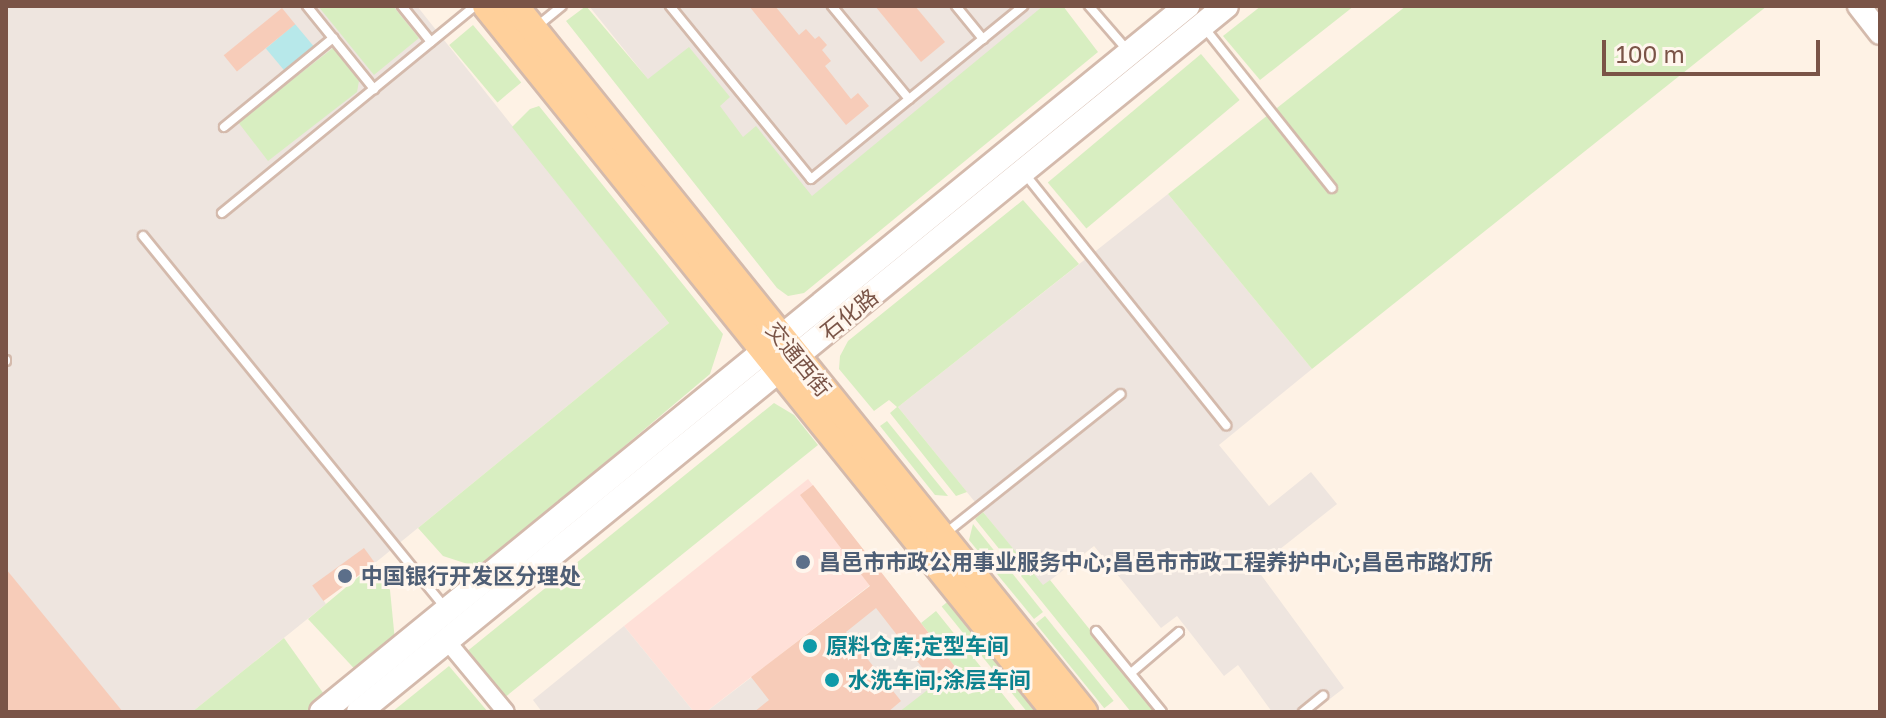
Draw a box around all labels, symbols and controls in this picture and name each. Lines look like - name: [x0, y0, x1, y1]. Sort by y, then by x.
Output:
- scale bar: [1606, 24, 1824, 74]
- text: 100 m: [1616, 39, 1685, 68]
- street label: 石化路: [815, 283, 883, 345]
- street label: 交通西街: [761, 316, 837, 402]
- place label: 昌邑市市政公用事业服务中心;昌邑市市政工程养护中心;昌邑市路灯所: [819, 549, 1493, 575]
- marker: 昌邑市市政公用事业服务中心;昌邑市市政工程养护中心;昌邑市路灯所: [794, 553, 812, 571]
- place label: 中国银行开发区分理处: [361, 563, 581, 589]
- marker: 中国银行开发区分理处: [336, 567, 354, 585]
- place label: 原料仓库;定型车间: [826, 633, 1009, 659]
- marker: 原料仓库;定型车间: [801, 637, 819, 655]
- place label: 水洗车间;涂层车间: [848, 667, 1031, 693]
- marker: 水洗车间;涂层车间: [823, 671, 841, 689]

